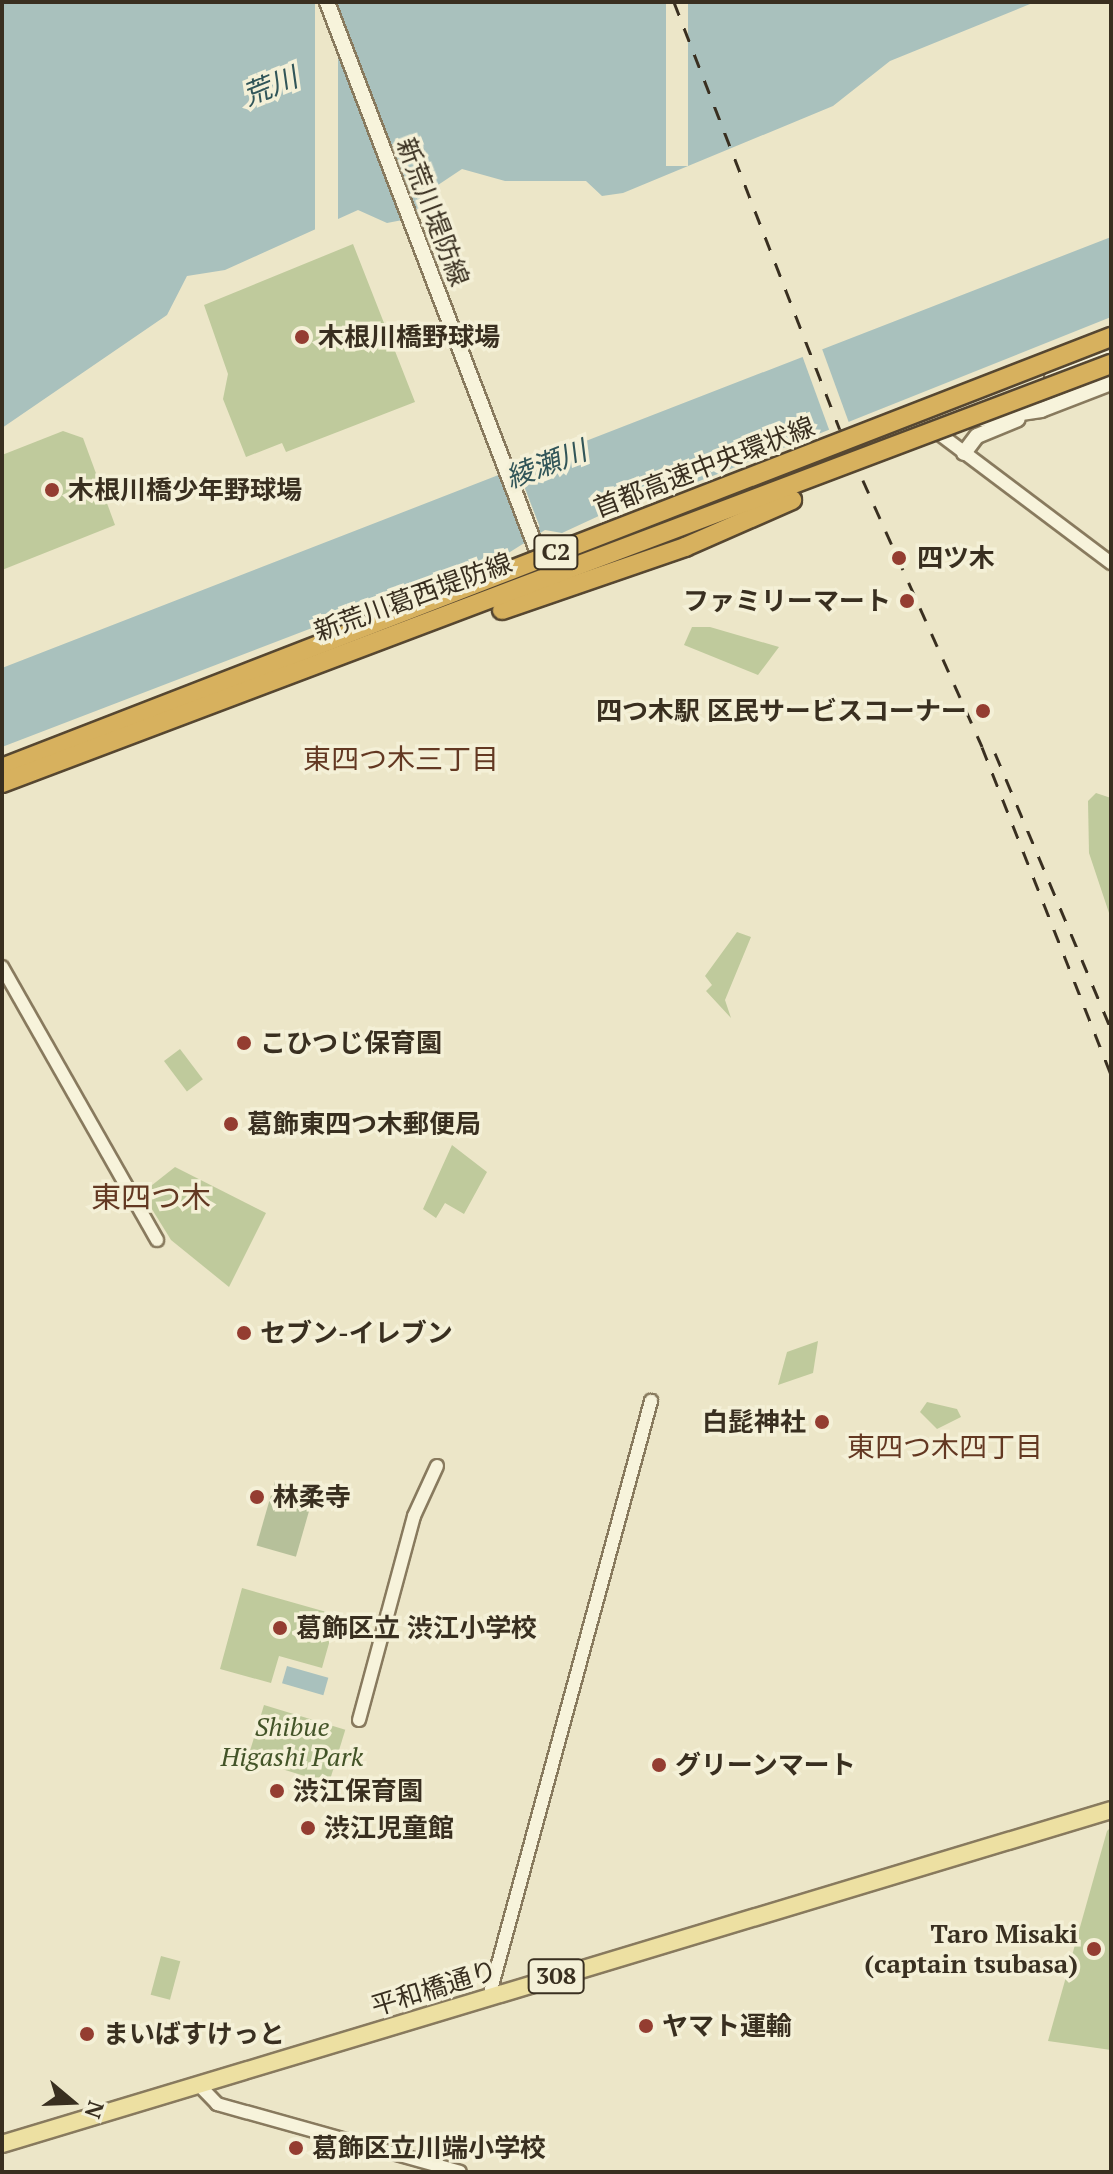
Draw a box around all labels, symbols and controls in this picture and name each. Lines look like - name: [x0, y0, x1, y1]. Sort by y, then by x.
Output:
- water label: 荒川: [238, 60, 302, 112]
- street label: 新荒川堤防線: [390, 134, 476, 290]
- place label: 木根川橋野球場: [318, 321, 500, 353]
- marker: 木根川橋野球場: [293, 328, 311, 346]
- street label: 首都高速中央環状線: [589, 411, 819, 523]
- water label: 綾瀬川: [501, 433, 591, 495]
- place label: 木根川橋少年野球場: [68, 474, 302, 506]
- marker: 木根川橋少年野球場: [43, 481, 61, 499]
- road number: C2: [532, 532, 580, 572]
- place label: 四ツ木: [917, 542, 995, 574]
- street label: 新荒川葛西堤防線: [310, 547, 516, 647]
- marker: 四ツ木: [888, 547, 910, 569]
- place label: ファミリーマート: [683, 585, 891, 617]
- marker: ファミリーマート: [898, 592, 916, 610]
- place label: 四つ木駅 区民サービスコーナー: [596, 695, 967, 727]
- marker: 四つ木駅 区民サービスコーナー: [974, 702, 992, 720]
- district label: 東四つ木三丁目: [303, 742, 499, 776]
- place label: こひつじ保育園: [260, 1027, 442, 1059]
- marker: こひつじ保育園: [235, 1034, 253, 1052]
- place label: 葛飾東四つ木郵便局: [247, 1108, 481, 1140]
- marker: 葛飾東四つ木郵便局: [222, 1115, 240, 1133]
- district label: 東四つ木: [91, 1179, 211, 1215]
- place label: セブン-イレブン: [260, 1317, 453, 1349]
- marker: セブン-イレブン: [235, 1324, 253, 1342]
- place label: 白髭神社: [702, 1406, 806, 1438]
- marker: 白髭神社: [813, 1413, 831, 1431]
- district label: 東四つ木四丁目: [847, 1430, 1043, 1464]
- place label: 林柔寺: [273, 1481, 351, 1513]
- marker: 林柔寺: [248, 1488, 266, 1506]
- place label: 葛飾区立 渋江小学校: [296, 1612, 537, 1644]
- marker: 葛飾区立 渋江小学校: [271, 1619, 289, 1637]
- park label: Shibue Higashi Park: [221, 1711, 363, 1772]
- place label: グリーンマート: [675, 1749, 857, 1781]
- marker: グリーンマート: [650, 1756, 668, 1774]
- place label: 渋江保育園: [293, 1775, 423, 1807]
- marker: 渋江保育園: [268, 1782, 286, 1800]
- place label: 渋江児童館: [324, 1812, 454, 1844]
- marker: 渋江児童館: [299, 1819, 317, 1837]
- place label: Taro Misaki (captain tsubasa): [864, 1918, 1078, 1980]
- marker: Taro Misaki (captain tsubasa): [1085, 1940, 1103, 1958]
- street label: 平和橋通り: [367, 1954, 501, 2022]
- road number: 308: [526, 1956, 586, 1996]
- place label: ヤマト運輸: [662, 2010, 792, 2042]
- marker: ヤマト運輸: [637, 2017, 655, 2035]
- place label: まいばすけっと: [103, 2018, 285, 2050]
- marker: まいばすけっと: [78, 2025, 96, 2043]
- north arrow: [32, 2062, 112, 2142]
- text: N: [79, 2097, 112, 2123]
- place label: 葛飾区立川端小学校: [312, 2132, 546, 2164]
- marker: 葛飾区立川端小学校: [287, 2139, 305, 2157]

